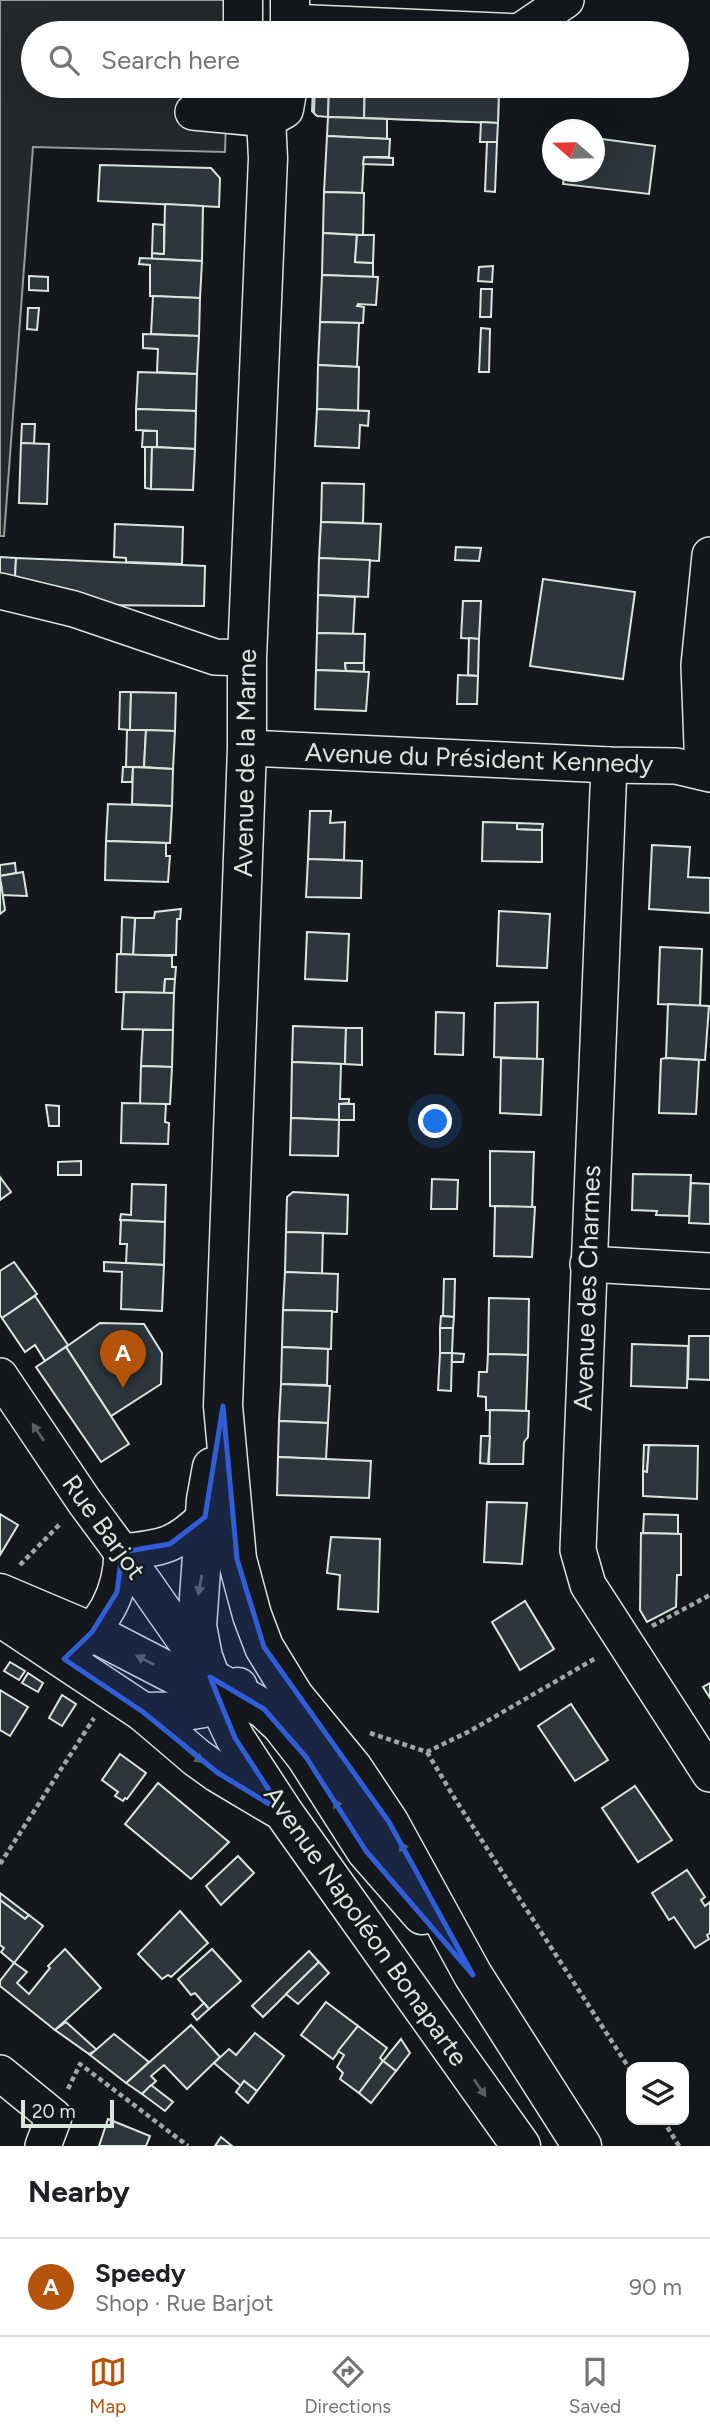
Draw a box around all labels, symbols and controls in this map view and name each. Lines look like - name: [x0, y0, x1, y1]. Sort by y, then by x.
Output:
- search box: [21, 21, 689, 98]
- icon: search: [45, 41, 83, 79]
- text: Search here: [101, 44, 240, 76]
- north arrow: [542, 119, 605, 182]
- street label: Avenue de la Marne: [227, 649, 263, 877]
- street label: Avenue du Président Kennedy: [304, 736, 654, 780]
- your location: [418, 1104, 452, 1138]
- street label: Avenue des Charmes: [567, 1164, 607, 1412]
- pin: A: [100, 1330, 146, 1388]
- one-way arrow: [31, 1422, 44, 1442]
- street label: Rue Barjot: [55, 1469, 153, 1586]
- one-way arrow: [194, 1574, 205, 1596]
- one-way arrow: [135, 1654, 155, 1665]
- one-way arrow: [186, 1748, 203, 1763]
- street label: Avenue Napoléon Bonaparte: [257, 1780, 475, 2072]
- one-way arrow: [332, 1798, 345, 1817]
- one-way arrow: [399, 1841, 411, 1861]
- map controls: [626, 2062, 689, 2125]
- button: layers: [626, 2062, 689, 2125]
- one-way arrow: [473, 2079, 487, 2097]
- scale bar: [21, 2097, 114, 2129]
- text: 20 m: [32, 2100, 76, 2123]
- text: Nearby: [28, 2173, 130, 2210]
- text: Speedy: [95, 2257, 186, 2289]
- text: A: [43, 2273, 59, 2301]
- text: 90 m: [629, 2273, 682, 2301]
- text: Shop · Rue Barjot: [95, 2289, 273, 2317]
- tab: Map: [89, 2353, 127, 2418]
- tab: Directions: [304, 2353, 391, 2418]
- tab: Saved: [569, 2353, 621, 2418]

